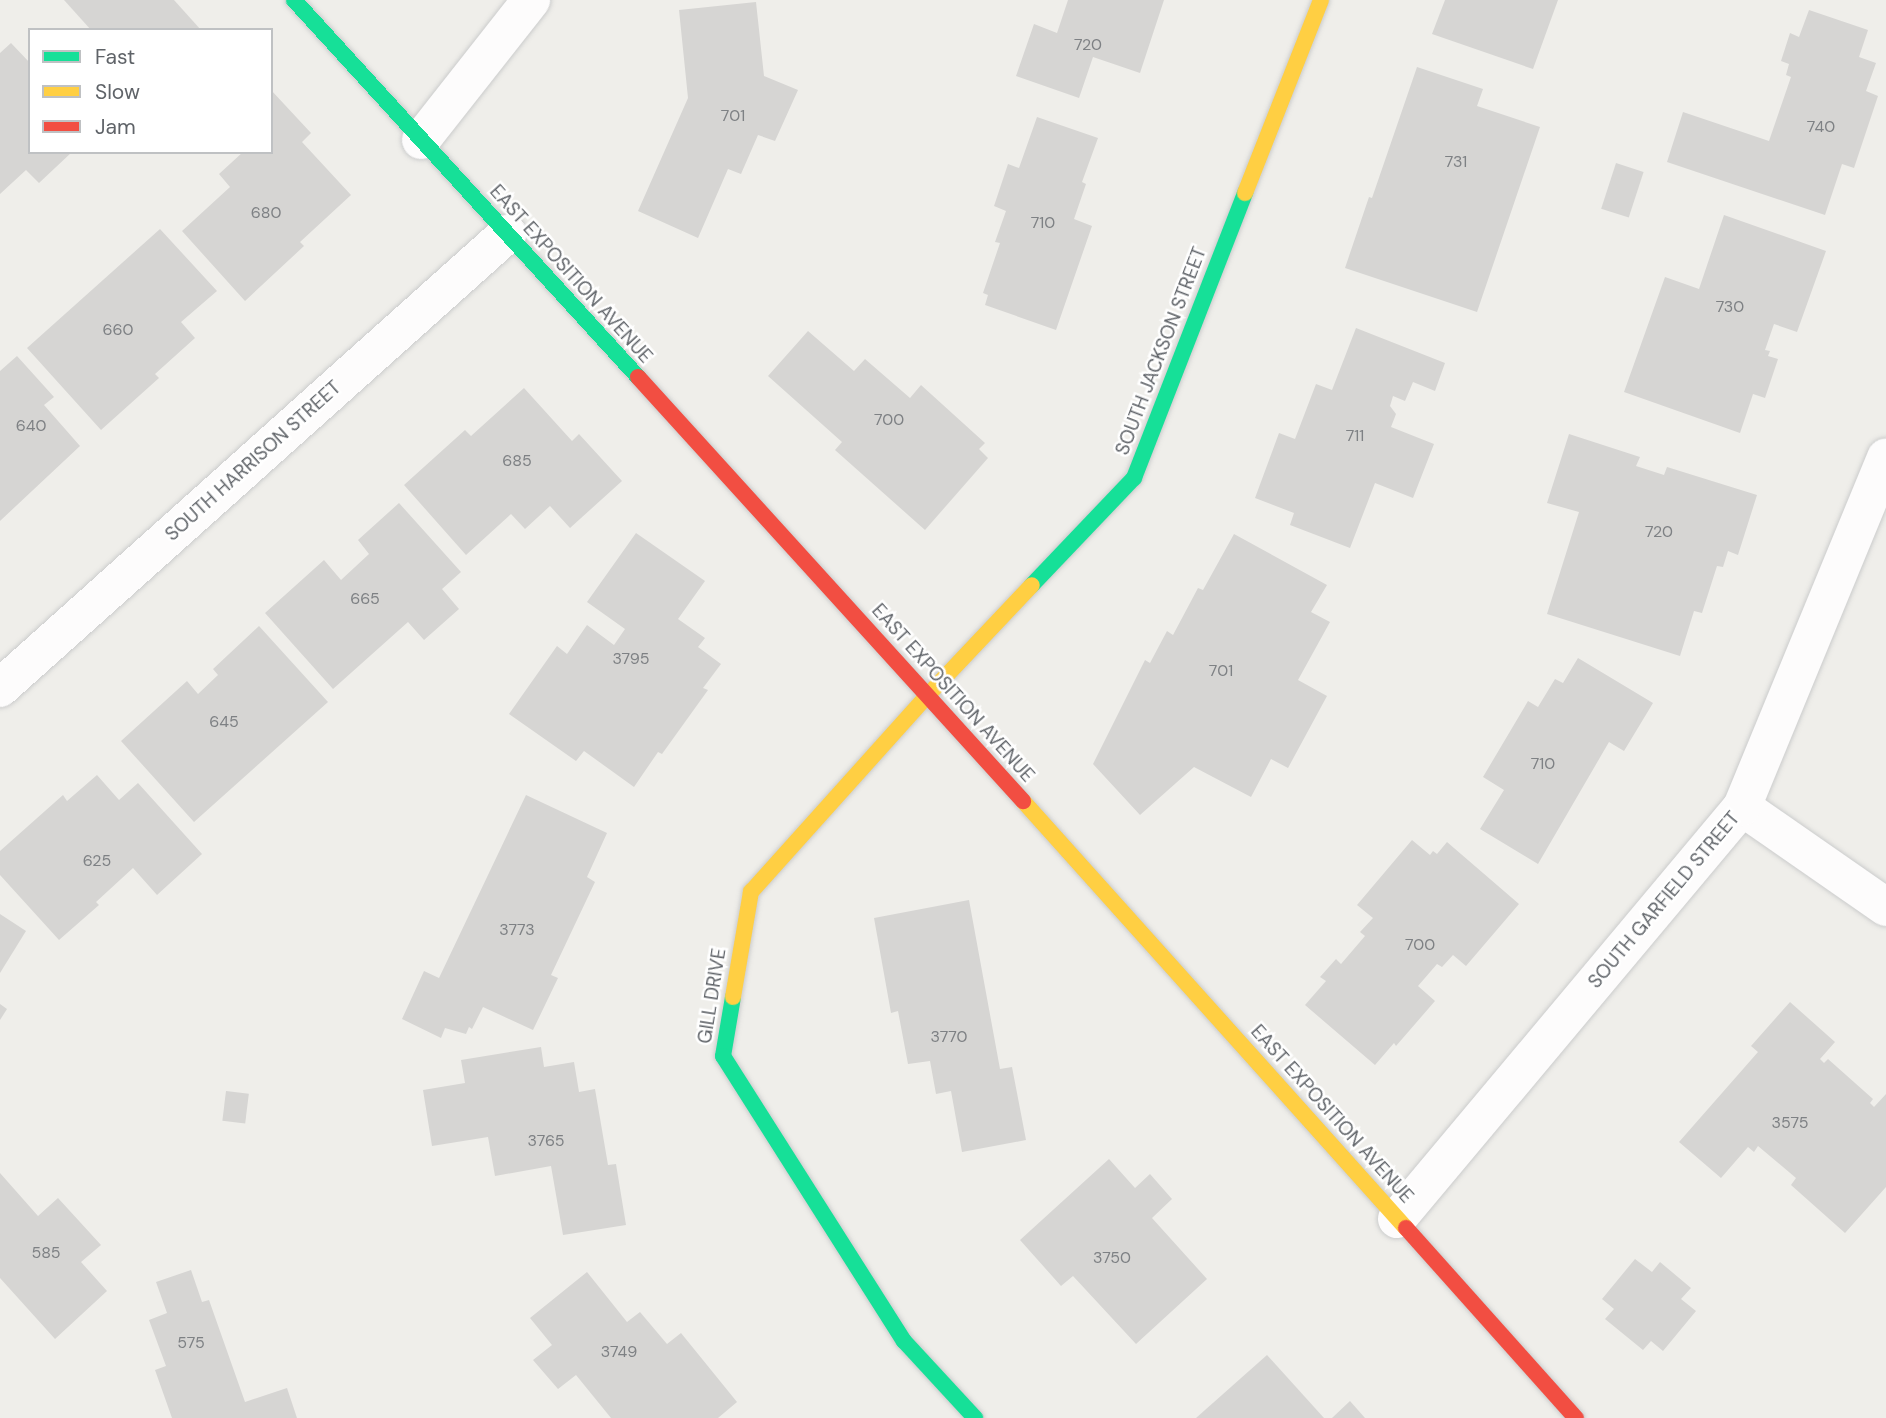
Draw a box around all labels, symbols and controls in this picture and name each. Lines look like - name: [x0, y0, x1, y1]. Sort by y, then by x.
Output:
- legend: [28, 28, 273, 154]
- house number: 720: [1074, 35, 1102, 55]
- text: Fast: [95, 43, 135, 71]
- text: Slow: [95, 78, 140, 106]
- house number: 701: [721, 106, 745, 126]
- text: Jam: [95, 113, 136, 141]
- house number: 740: [1807, 117, 1835, 137]
- house number: 731: [1445, 152, 1467, 172]
- street label: EAST EXPOSITION AVENUE: [485, 180, 657, 368]
- house number: 680: [251, 203, 281, 223]
- house number: 710: [1031, 213, 1055, 233]
- street label: SOUTH JACKSON STREET: [1111, 244, 1211, 458]
- house number: 730: [1716, 297, 1744, 317]
- house number: 660: [102, 320, 134, 340]
- street label: SOUTH HARRISON STREET: [161, 376, 345, 546]
- house number: 700: [874, 410, 904, 430]
- house number: 640: [16, 416, 46, 436]
- house number: 711: [1346, 426, 1364, 446]
- house number: 685: [502, 451, 532, 471]
- house number: 720: [1645, 522, 1673, 542]
- house number: 665: [350, 589, 380, 609]
- street label: EAST EXPOSITION AVENUE: [867, 599, 1039, 787]
- house number: 3795: [612, 649, 650, 669]
- house number: 701: [1209, 661, 1233, 681]
- house number: 645: [209, 712, 239, 732]
- house number: 710: [1531, 754, 1555, 774]
- street label: SOUTH GARFIELD STREET: [1583, 807, 1745, 993]
- house number: 625: [83, 851, 111, 871]
- house number: 3773: [499, 920, 535, 940]
- house number: 700: [1405, 935, 1435, 955]
- street label: GILL DRIVE: [693, 947, 731, 1045]
- street label: EAST EXPOSITION AVENUE: [1246, 1020, 1418, 1208]
- house number: 3770: [931, 1027, 967, 1047]
- house number: 3575: [1772, 1113, 1808, 1133]
- house number: 3765: [528, 1131, 564, 1151]
- house number: 585: [31, 1243, 61, 1263]
- house number: 3750: [1093, 1248, 1131, 1268]
- house number: 575: [177, 1333, 205, 1353]
- house number: 3749: [601, 1342, 637, 1362]

